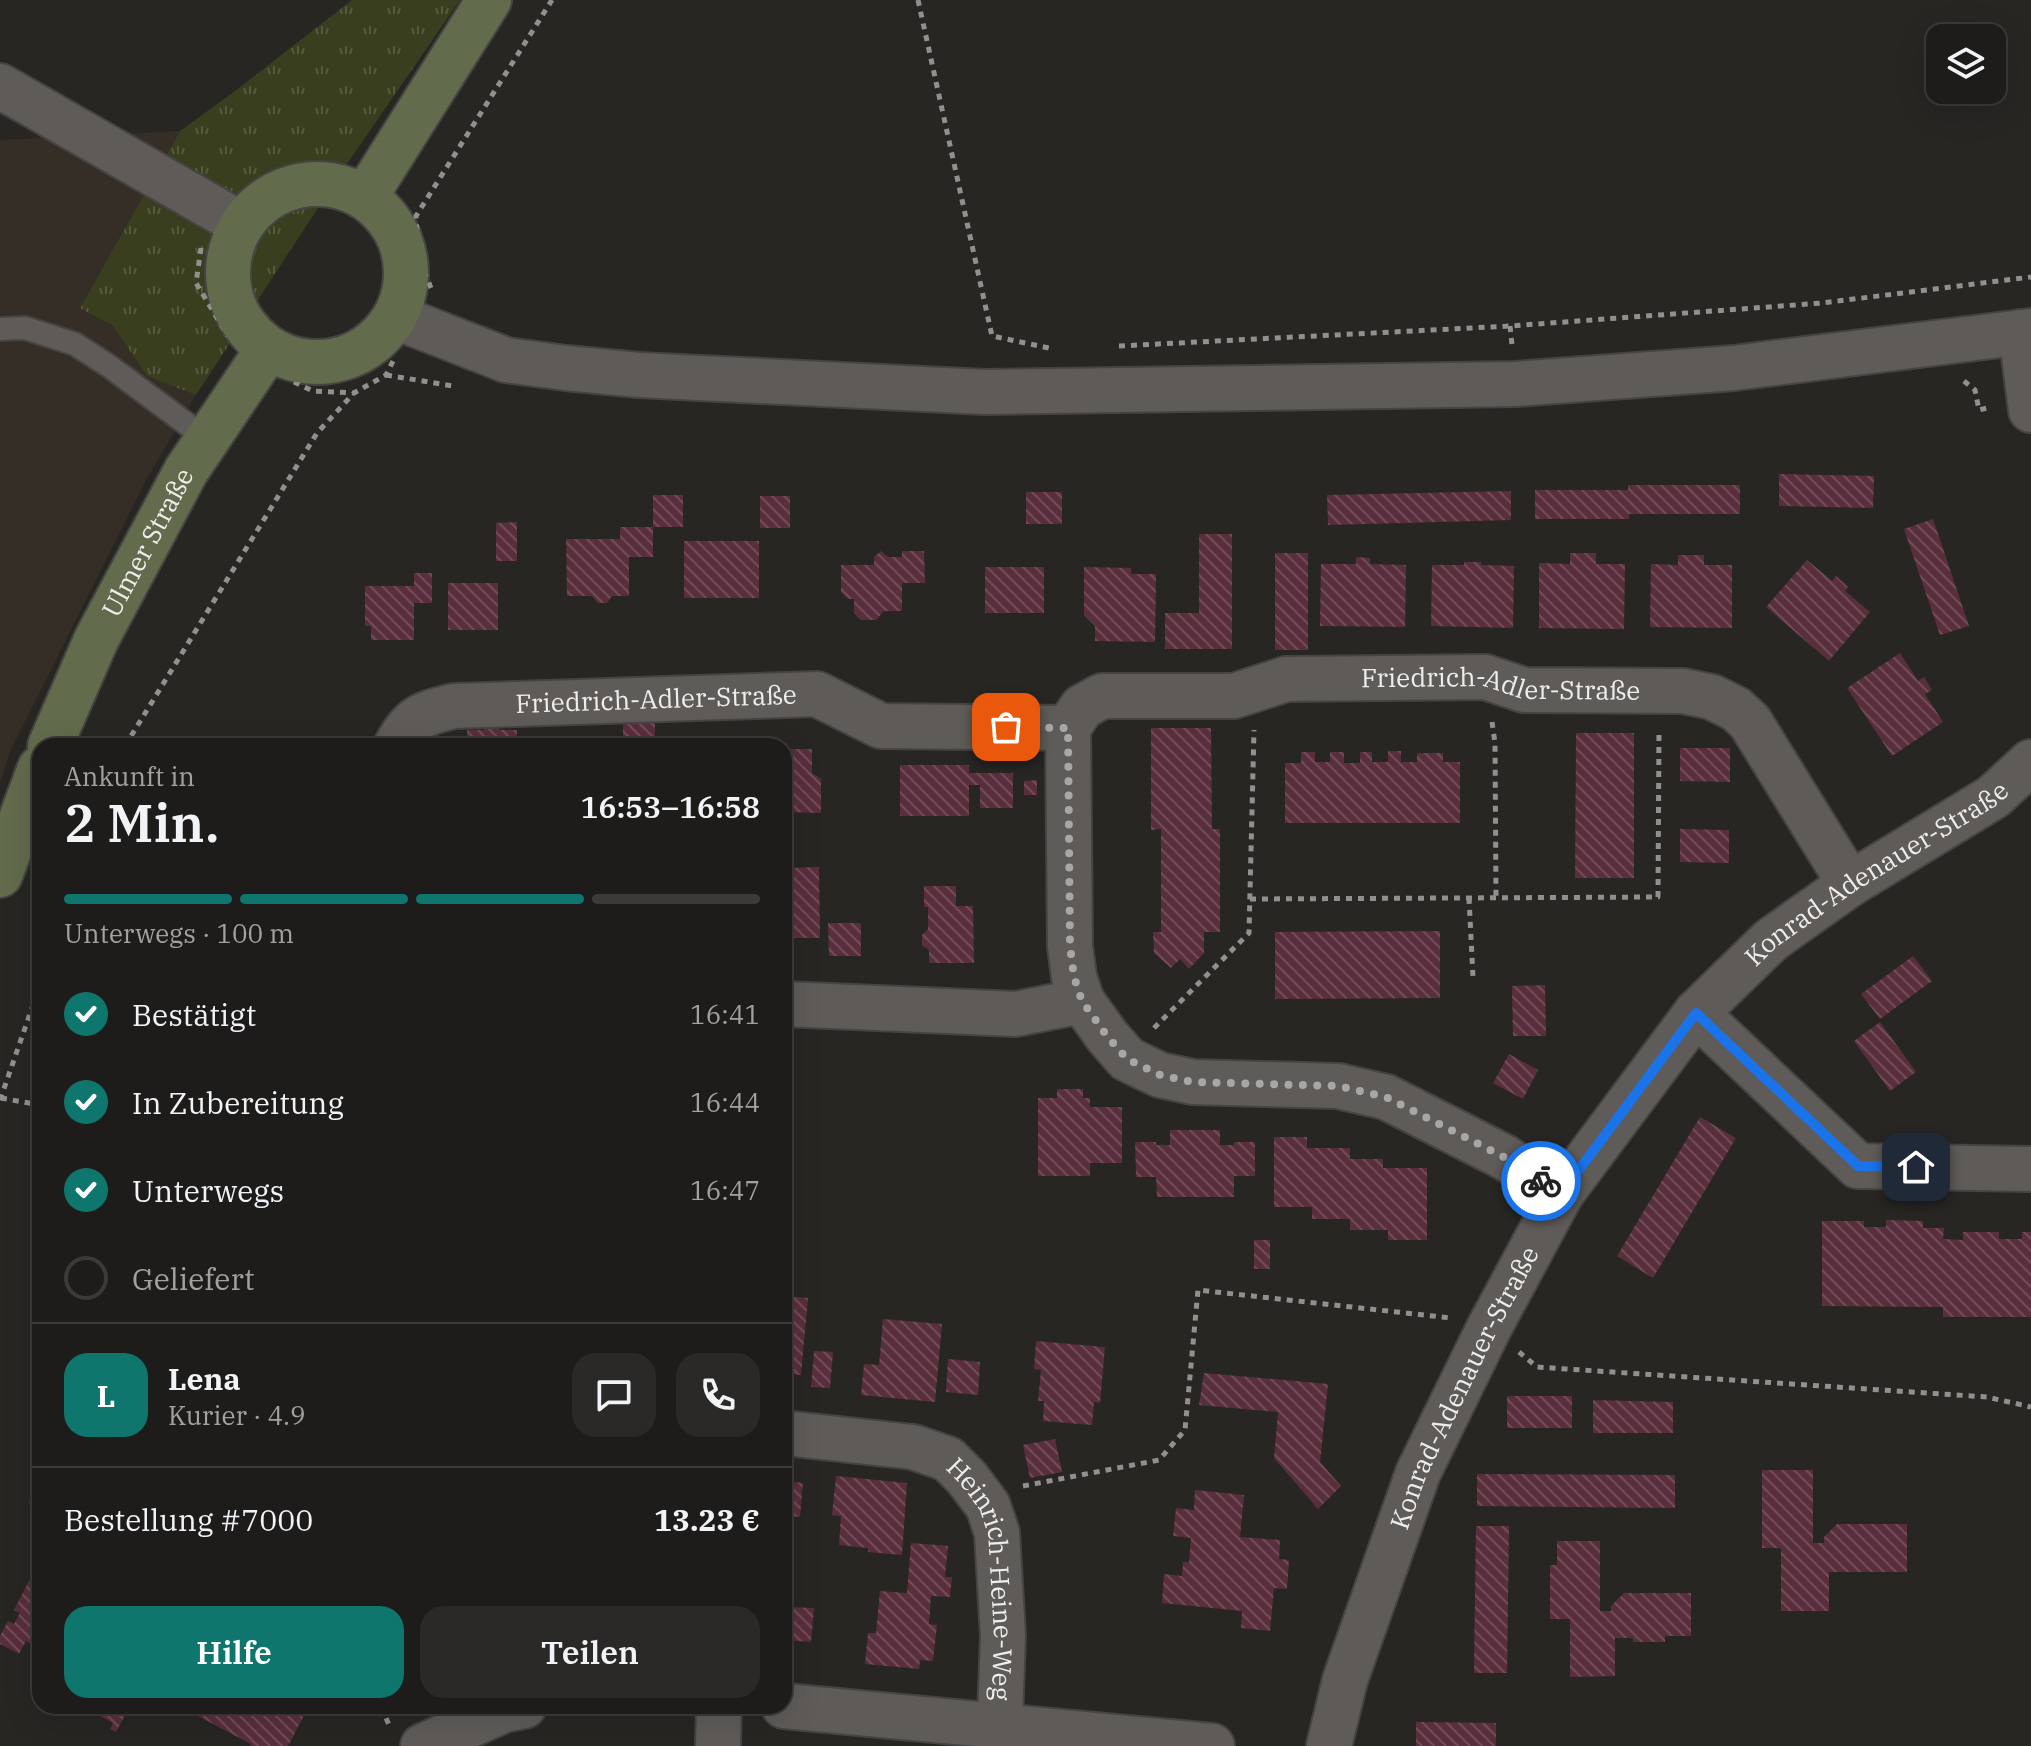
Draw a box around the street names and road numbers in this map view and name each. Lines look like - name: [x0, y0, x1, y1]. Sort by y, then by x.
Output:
- street label: Ulmer Straße: [93, 462, 201, 622]
- street label: Friedrich-Adler-Straße: [1361, 659, 1640, 707]
- street label: Friedrich-Adler-Straße: [515, 677, 797, 720]
- street label: Konrad-Adenauer-Straße: [1737, 773, 2015, 973]
- street label: Konrad-Adenauer-Straße: [1382, 1240, 1546, 1533]
- street label: Heinrich-Heine-Weg: [940, 1449, 1021, 1701]

